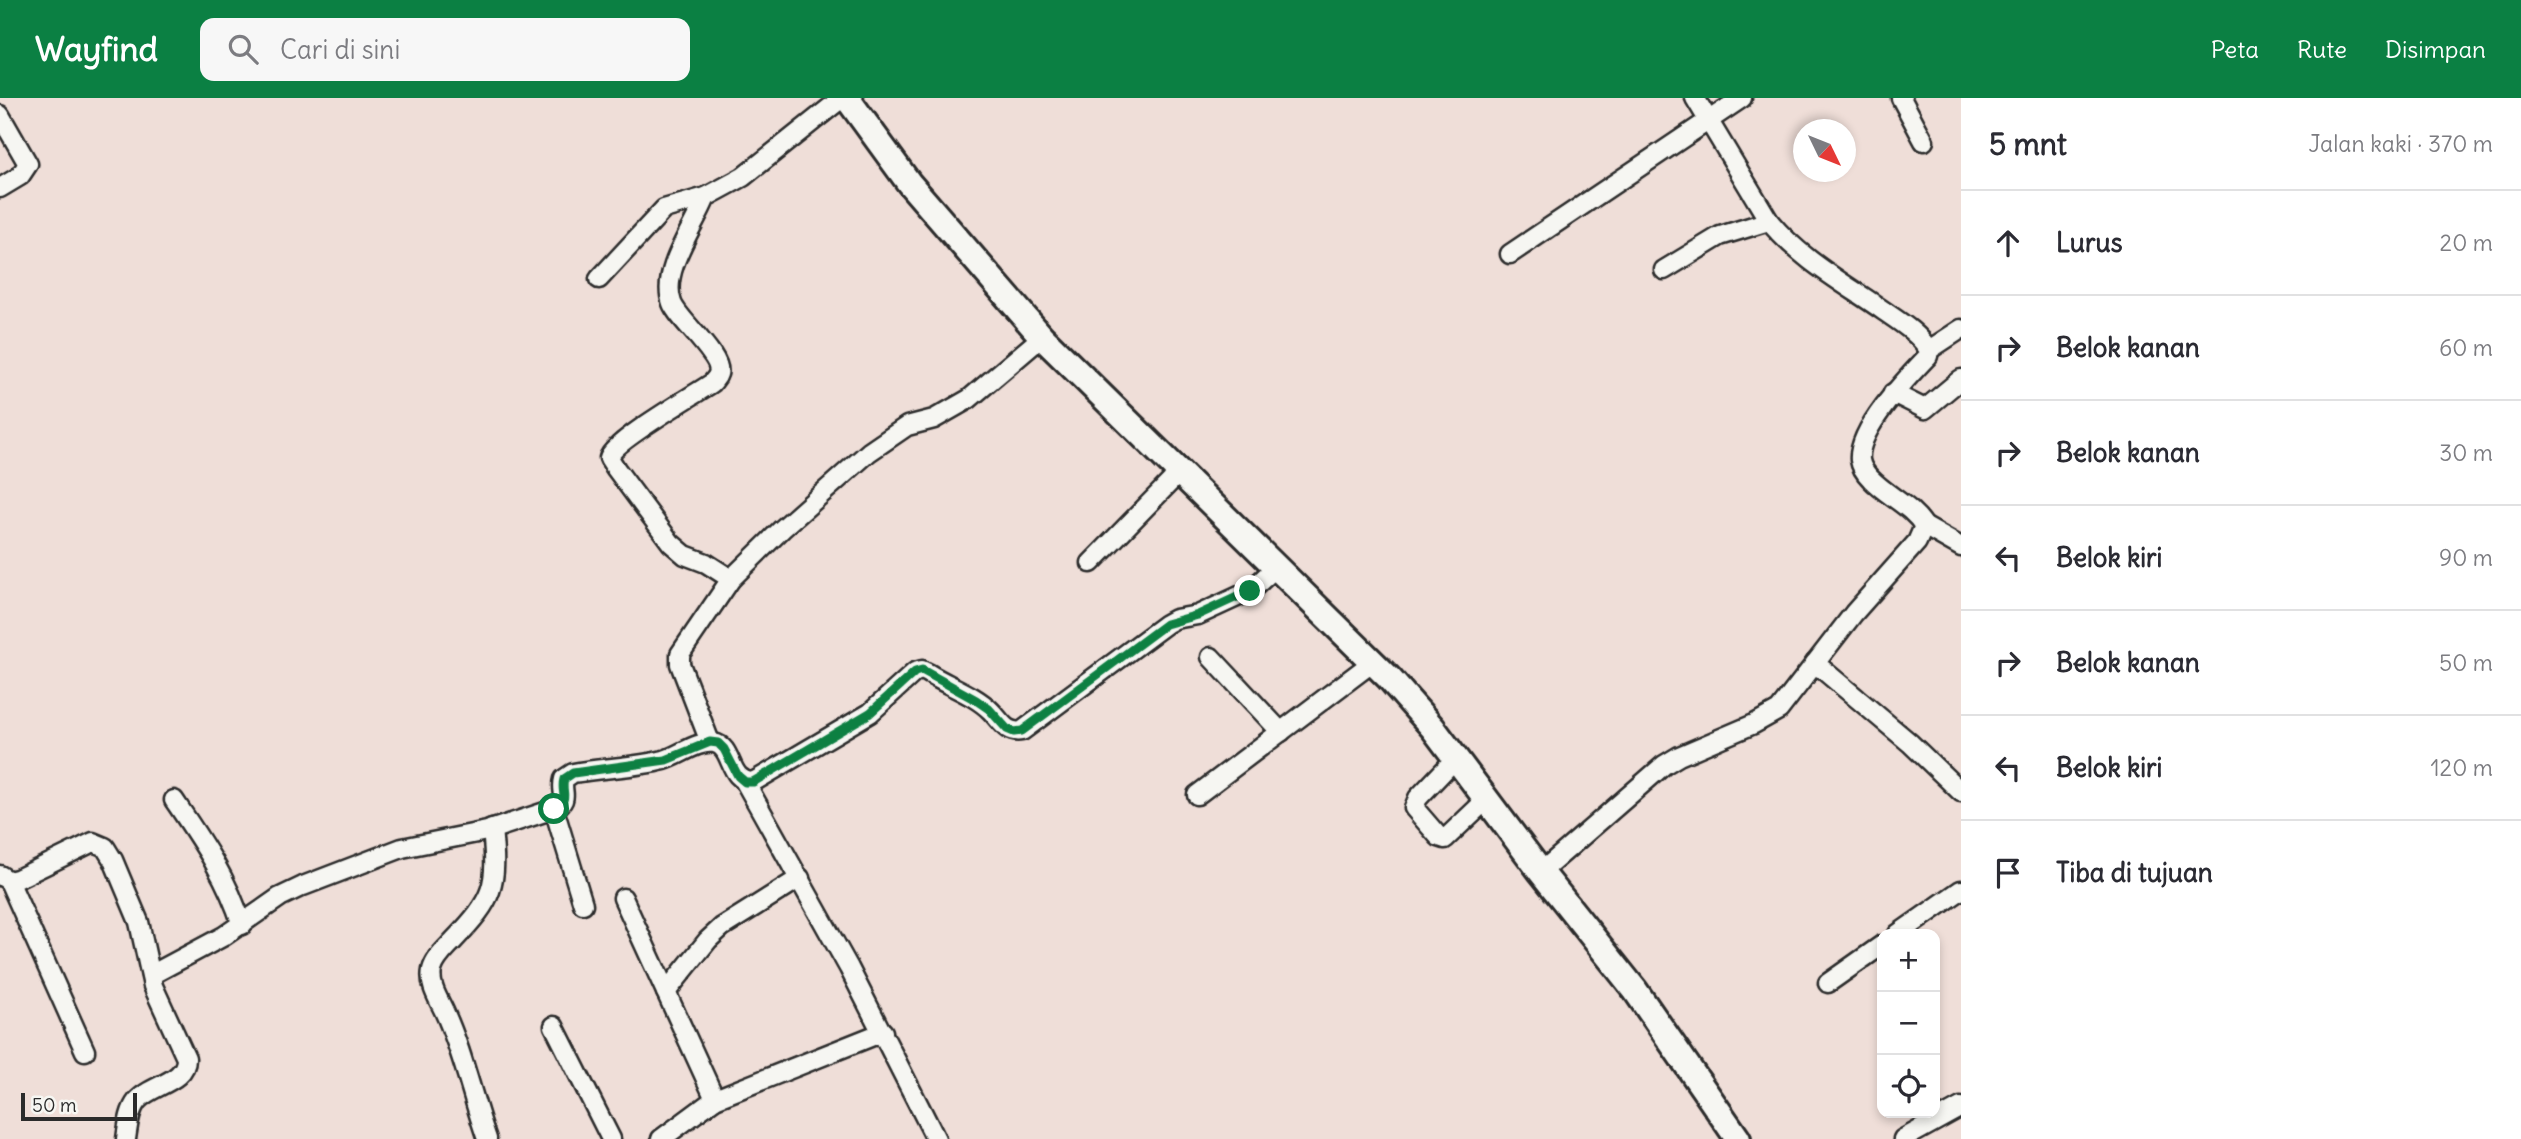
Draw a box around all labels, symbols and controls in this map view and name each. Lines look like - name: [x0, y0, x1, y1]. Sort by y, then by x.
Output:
- search box: [200, 18, 690, 81]
- text: Wayfind: [35, 28, 158, 70]
- icon: search: [224, 30, 262, 68]
- text: Cari di sini: [280, 33, 400, 66]
- text: Peta: [2211, 34, 2259, 64]
- text: Rute: [2297, 34, 2347, 64]
- text: Disimpan: [2385, 34, 2486, 64]
- north arrow: [1793, 119, 1856, 182]
- text: 5 mnt: [1989, 125, 2067, 163]
- text: Jalan kaki · 370 m: [2308, 129, 2493, 158]
- icon: ahead: [1989, 224, 2027, 262]
- text: Lurus: [2056, 226, 2123, 259]
- text: 20 m: [2440, 228, 2493, 257]
- icon: right: [1989, 329, 2027, 367]
- text: Belok kanan: [2056, 331, 2200, 364]
- text: 60 m: [2439, 333, 2493, 362]
- icon: right: [1989, 434, 2027, 472]
- text: Belok kanan: [2056, 436, 2200, 469]
- text: 30 m: [2439, 438, 2493, 467]
- icon: left: [1989, 539, 2027, 577]
- text: Belok kiri: [2056, 541, 2162, 574]
- text: 90 m: [2439, 543, 2493, 572]
- route end: [1234, 575, 1265, 606]
- icon: right: [1989, 644, 2027, 682]
- text: Belok kanan: [2056, 646, 2200, 679]
- text: 50 m: [2439, 648, 2493, 677]
- icon: left: [1989, 749, 2027, 787]
- text: Belok kiri: [2056, 751, 2162, 784]
- text: 120 m: [2430, 753, 2493, 782]
- route start: [538, 793, 569, 824]
- icon: arrive: [1989, 854, 2027, 892]
- text: Tiba di tujuan: [2056, 856, 2213, 889]
- map controls: [1877, 929, 1940, 1118]
- button: +: [1877, 929, 1940, 992]
- button: −: [1877, 992, 1940, 1055]
- button: locate: [1877, 1055, 1940, 1118]
- scale bar: [21, 1090, 136, 1122]
- text: 50 m: [32, 1093, 77, 1117]

